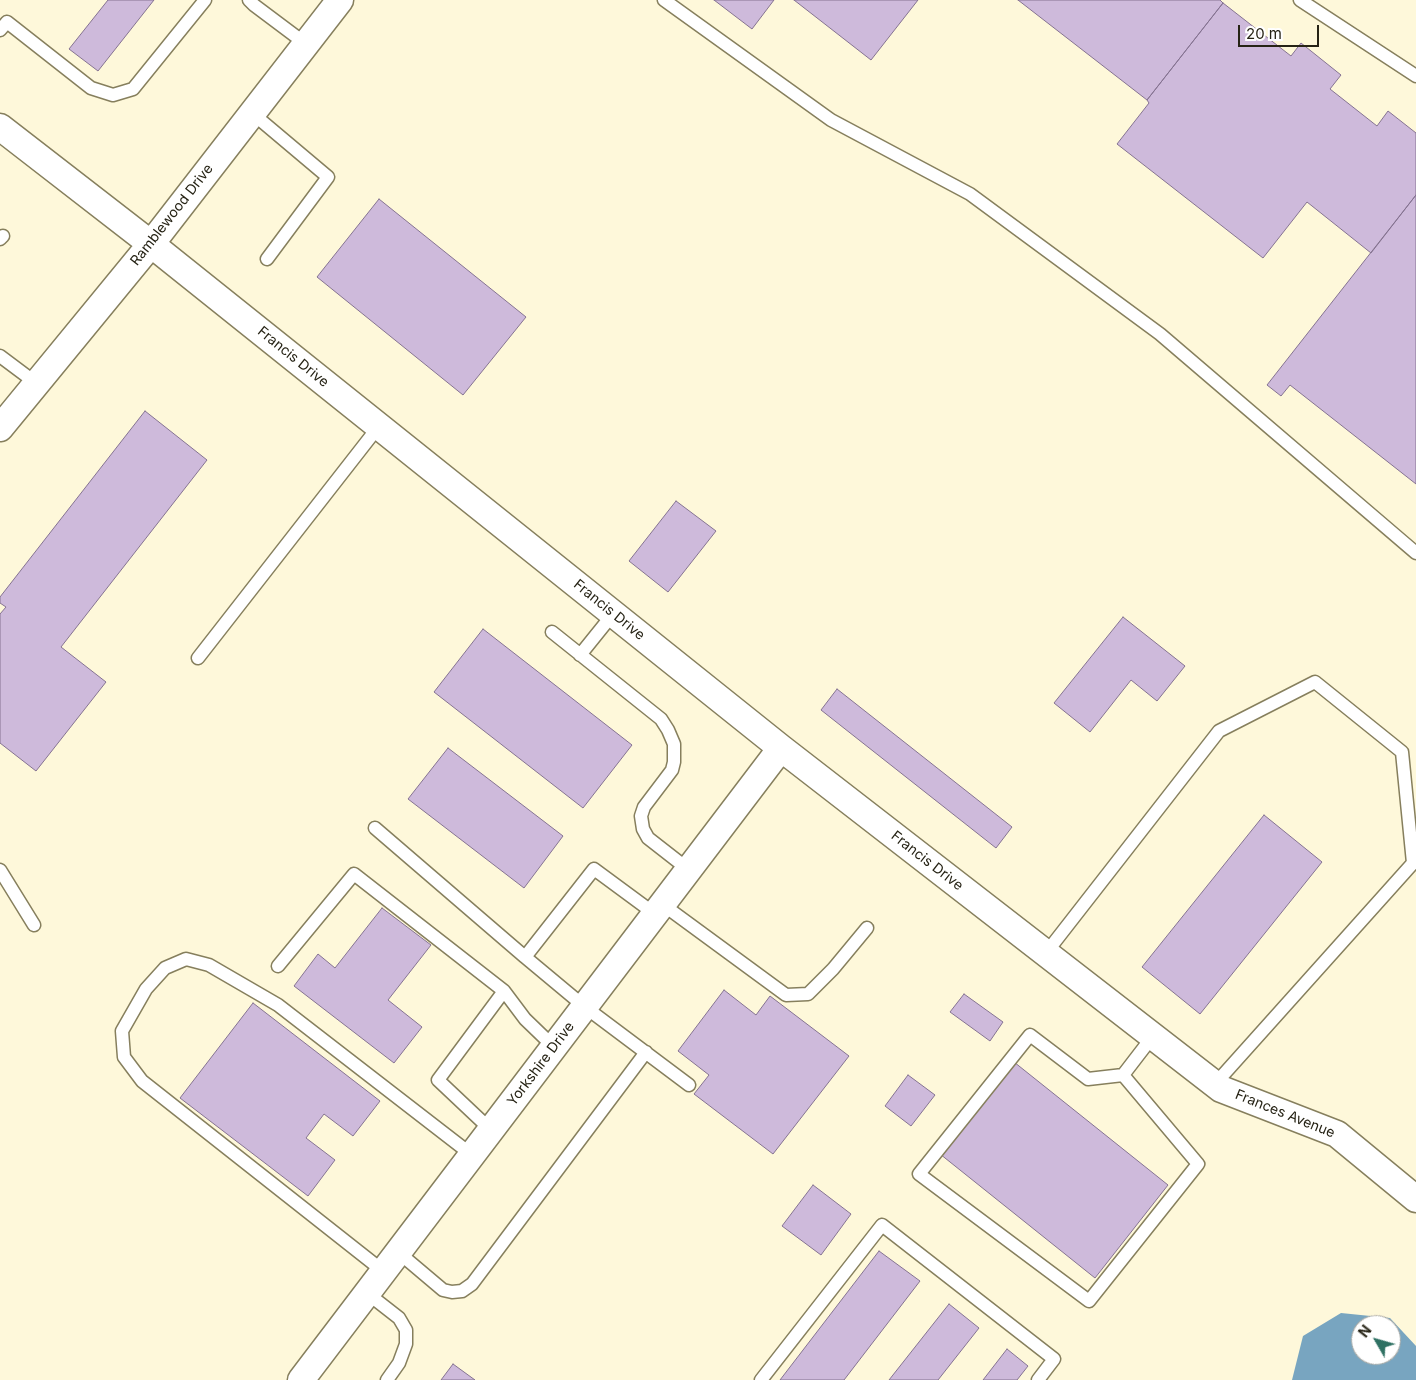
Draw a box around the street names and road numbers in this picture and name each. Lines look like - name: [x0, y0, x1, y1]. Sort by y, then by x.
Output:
- street label: Ramblewood Drive: [127, 161, 217, 269]
- street label: Francis Drive: [254, 323, 332, 391]
- street label: Francis Drive: [570, 576, 648, 644]
- street label: Francis Drive: [888, 828, 966, 894]
- street label: Yorkshire Drive: [504, 1019, 578, 1109]
- street label: Frances Avenue: [1233, 1086, 1337, 1142]

